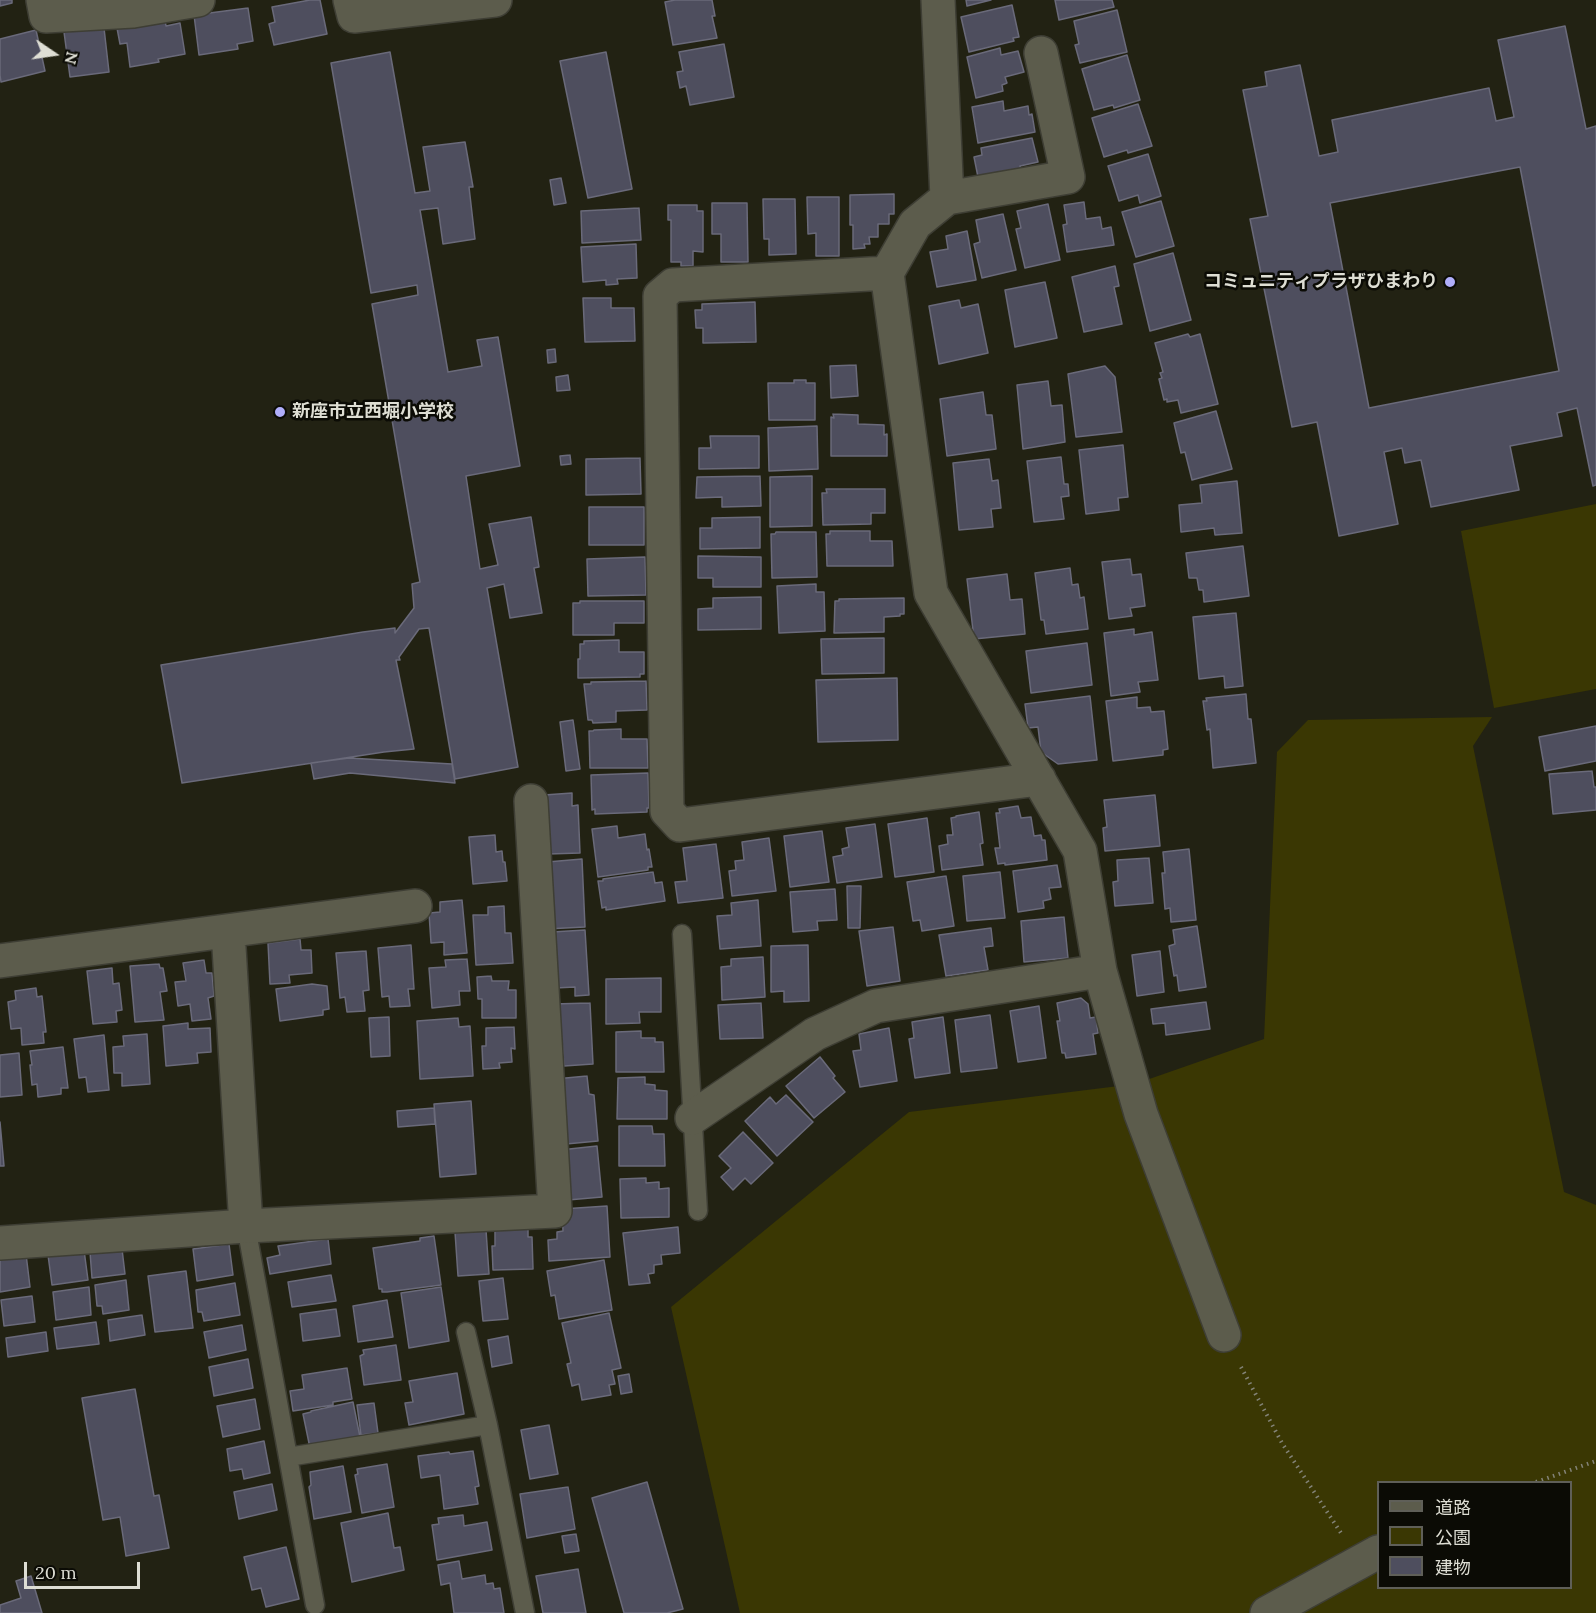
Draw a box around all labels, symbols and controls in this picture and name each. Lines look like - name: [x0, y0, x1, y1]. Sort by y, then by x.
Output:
- north arrow: [24, 24, 84, 84]
- text: N: [60, 50, 83, 66]
- place label: コミュニティプラザひまわり: [1204, 271, 1438, 293]
- marker: コミュニティプラザひまわり: [1443, 275, 1457, 289]
- place label: 新座市立西堀小学校: [292, 401, 454, 423]
- marker: 新座市立西堀小学校: [273, 405, 287, 419]
- legend: [1377, 1481, 1572, 1589]
- text: 道路: [1435, 1496, 1471, 1519]
- text: 公園: [1435, 1526, 1471, 1549]
- scale bar: [27, 1550, 142, 1588]
- text: 建物: [1435, 1556, 1471, 1579]
- text: 20 m: [35, 1561, 77, 1584]

